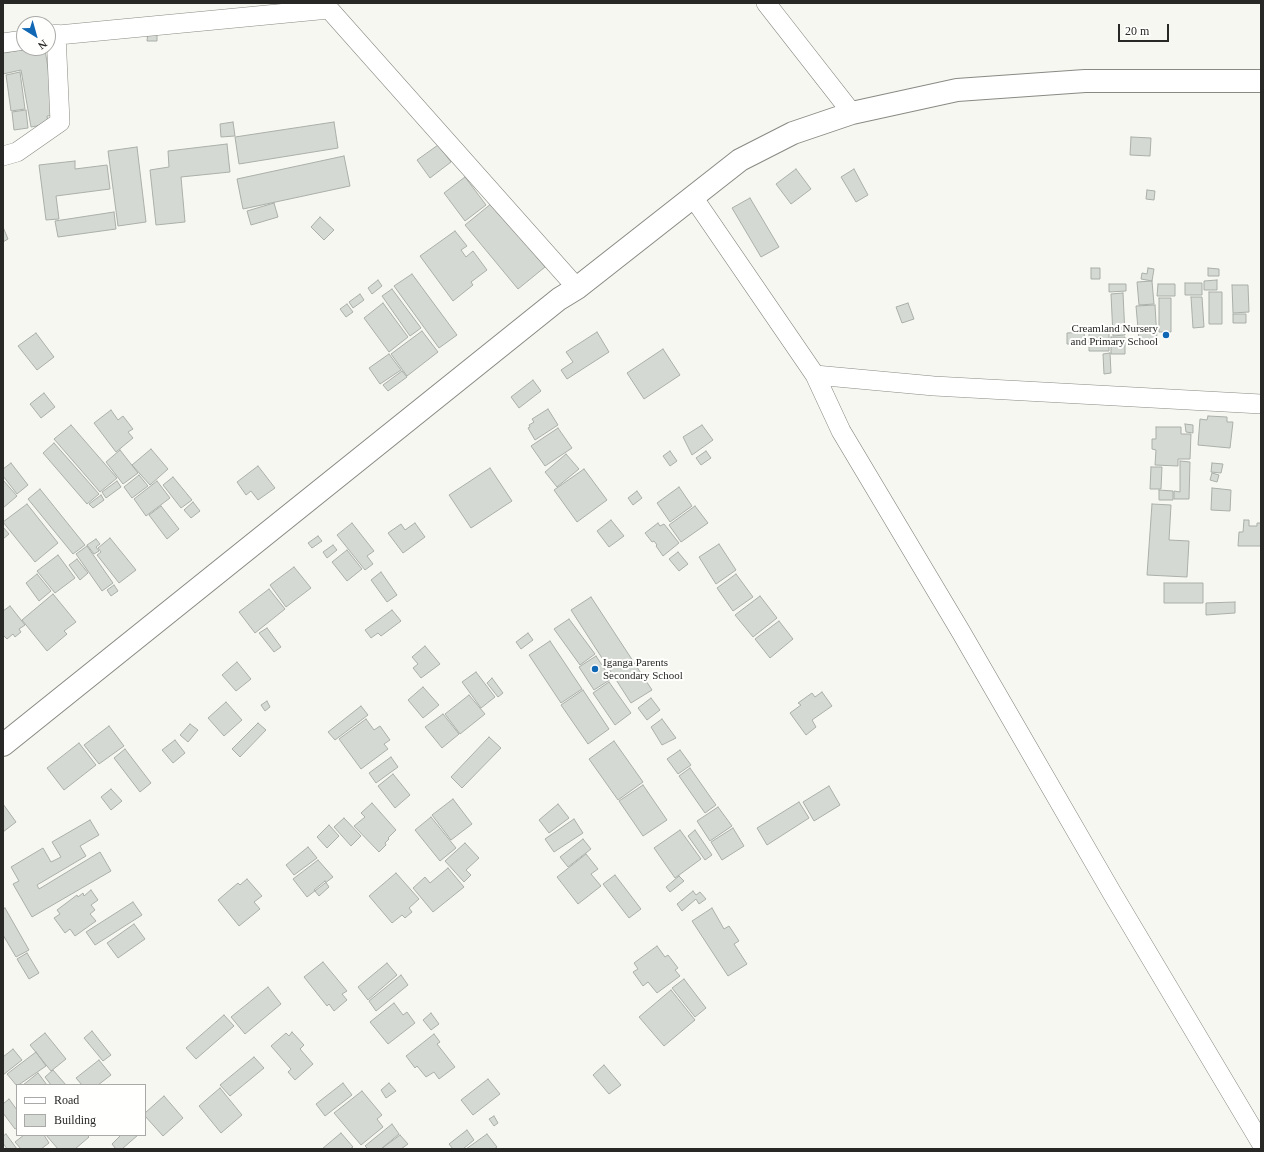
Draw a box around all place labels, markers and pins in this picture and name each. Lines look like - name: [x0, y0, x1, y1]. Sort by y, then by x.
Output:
- place label: Creamland Nursery and Primary School: [1071, 322, 1158, 348]
- marker: Creamland Nursery and Primary School: [1161, 330, 1171, 340]
- place label: Iganga Parents Secondary School: [603, 656, 683, 682]
- marker: Iganga Parents Secondary School: [590, 664, 600, 674]

